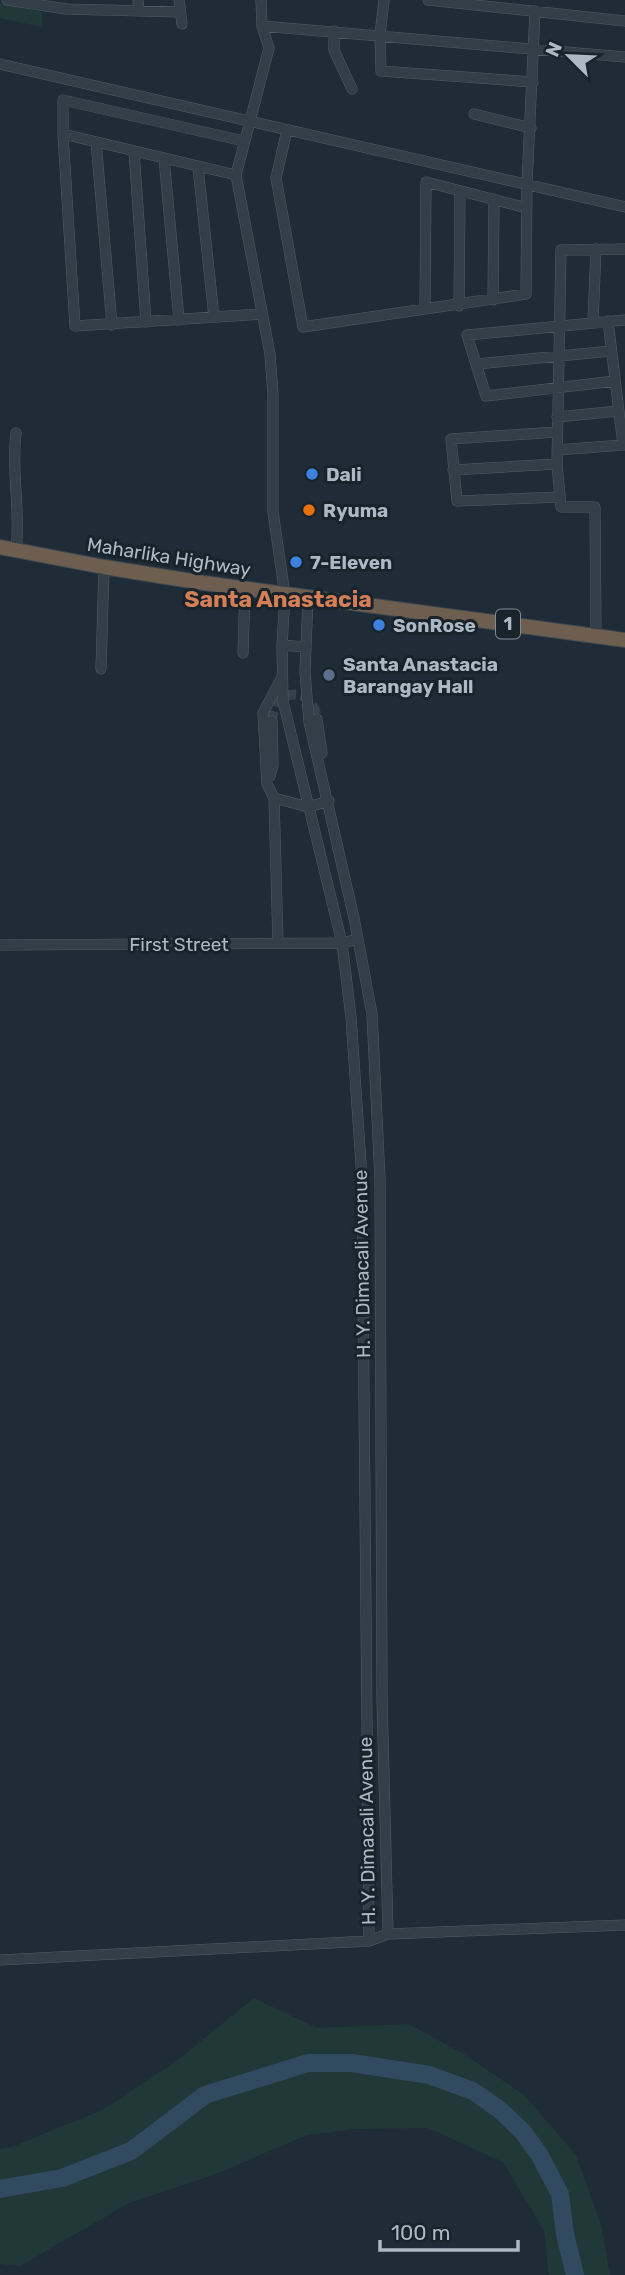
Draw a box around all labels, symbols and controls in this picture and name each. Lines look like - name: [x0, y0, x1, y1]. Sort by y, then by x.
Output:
- north arrow: [534, 21, 604, 91]
- text: N: [541, 38, 567, 60]
- place label: Dali: [326, 463, 362, 486]
- marker: Dali: [304, 466, 320, 482]
- place label: Ryuma: [323, 499, 388, 522]
- marker: Ryuma: [301, 502, 317, 518]
- street label: Maharlika Highway: [85, 533, 253, 581]
- place label: 7-Eleven: [310, 551, 392, 574]
- marker: 7-Eleven: [288, 554, 304, 570]
- district label: Santa Anastacia: [184, 585, 372, 613]
- road number: 1: [496, 610, 520, 638]
- place label: SonRose: [393, 614, 476, 637]
- marker: SonRose: [371, 617, 387, 633]
- place label: Santa Anastacia Barangay Hall: [343, 653, 498, 698]
- marker: Santa Anastacia Barangay Hall: [321, 667, 337, 683]
- street label: First Street: [129, 933, 229, 956]
- street label: H. Y. Dimacali Avenue: [349, 1170, 375, 1358]
- street label: H. Y. Dimacali Avenue: [354, 1737, 380, 1925]
- scale bar: [380, 2208, 518, 2252]
- text: 100 m: [391, 2220, 450, 2245]

